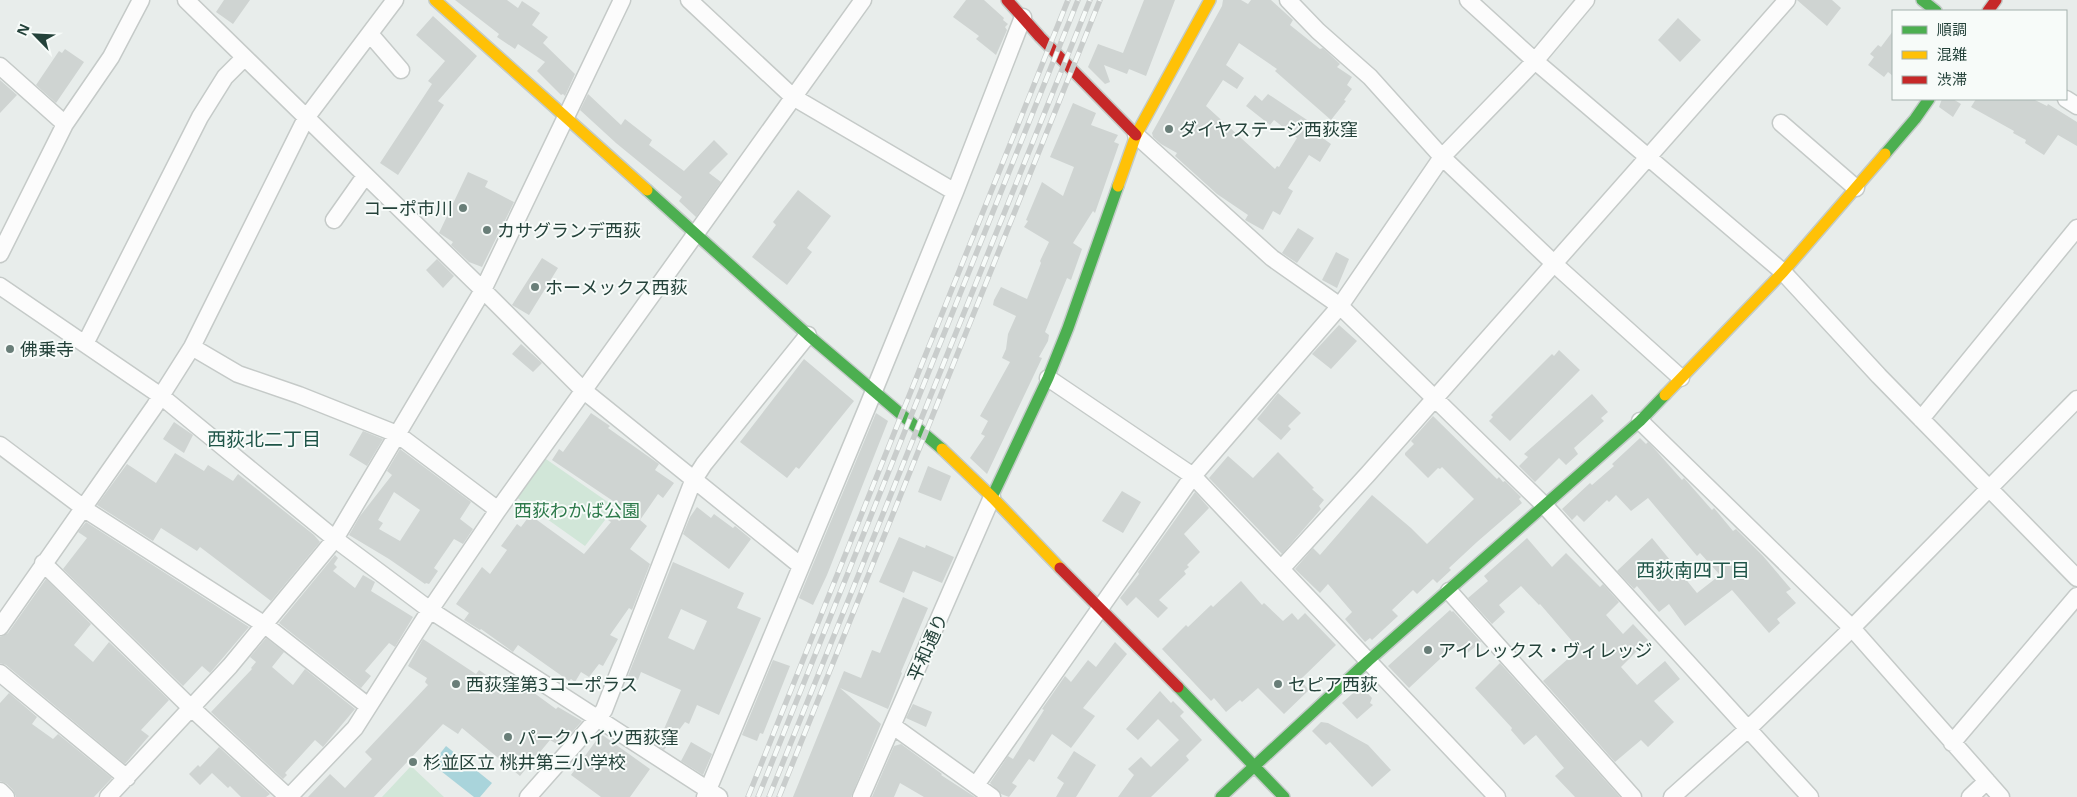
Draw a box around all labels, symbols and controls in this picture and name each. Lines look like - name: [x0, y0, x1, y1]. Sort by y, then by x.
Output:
- north arrow: [10, 10, 60, 60]
- legend: [1892, 10, 2067, 100]
- text: 順調: [1937, 19, 1967, 39]
- text: N: [12, 20, 34, 39]
- text: 混雑: [1937, 44, 1967, 64]
- text: 渋滞: [1937, 69, 1967, 89]
- place label: ダイヤステージ西荻窪: [1179, 117, 1358, 141]
- marker: ダイヤステージ西荻窪: [1163, 123, 1175, 135]
- place label: コーポ市川: [363, 196, 453, 220]
- marker: コーポ市川: [457, 202, 469, 214]
- place label: カサグランデ西荻: [497, 218, 641, 242]
- marker: カサグランデ西荻: [481, 224, 493, 236]
- place label: ホーメックス西荻: [545, 275, 688, 299]
- marker: ホーメックス西荻: [529, 281, 541, 293]
- place label: 佛乗寺: [20, 337, 74, 361]
- marker: 佛乗寺: [4, 343, 16, 355]
- district label: 西荻北二丁目: [207, 426, 321, 452]
- park label: 西荻わかば公園: [514, 498, 640, 522]
- district label: 西荻南四丁目: [1636, 557, 1750, 583]
- street label: 平和通り: [901, 609, 953, 685]
- place label: アイレックス・ヴィレッジ: [1438, 638, 1653, 662]
- marker: アイレックス・ヴィレッジ: [1422, 644, 1434, 656]
- place label: 西荻窪第3コーポラス: [466, 672, 638, 696]
- place label: セピア西荻: [1288, 672, 1378, 696]
- marker: 西荻窪第3コーポラス: [450, 678, 462, 690]
- marker: セピア西荻: [1272, 678, 1284, 690]
- place label: パークハイツ西荻窪: [518, 725, 679, 749]
- marker: パークハイツ西荻窪: [502, 731, 514, 743]
- place label: 杉並区立 桃井第三小学校: [423, 750, 626, 774]
- marker: 杉並区立 桃井第三小学校: [407, 756, 419, 768]

